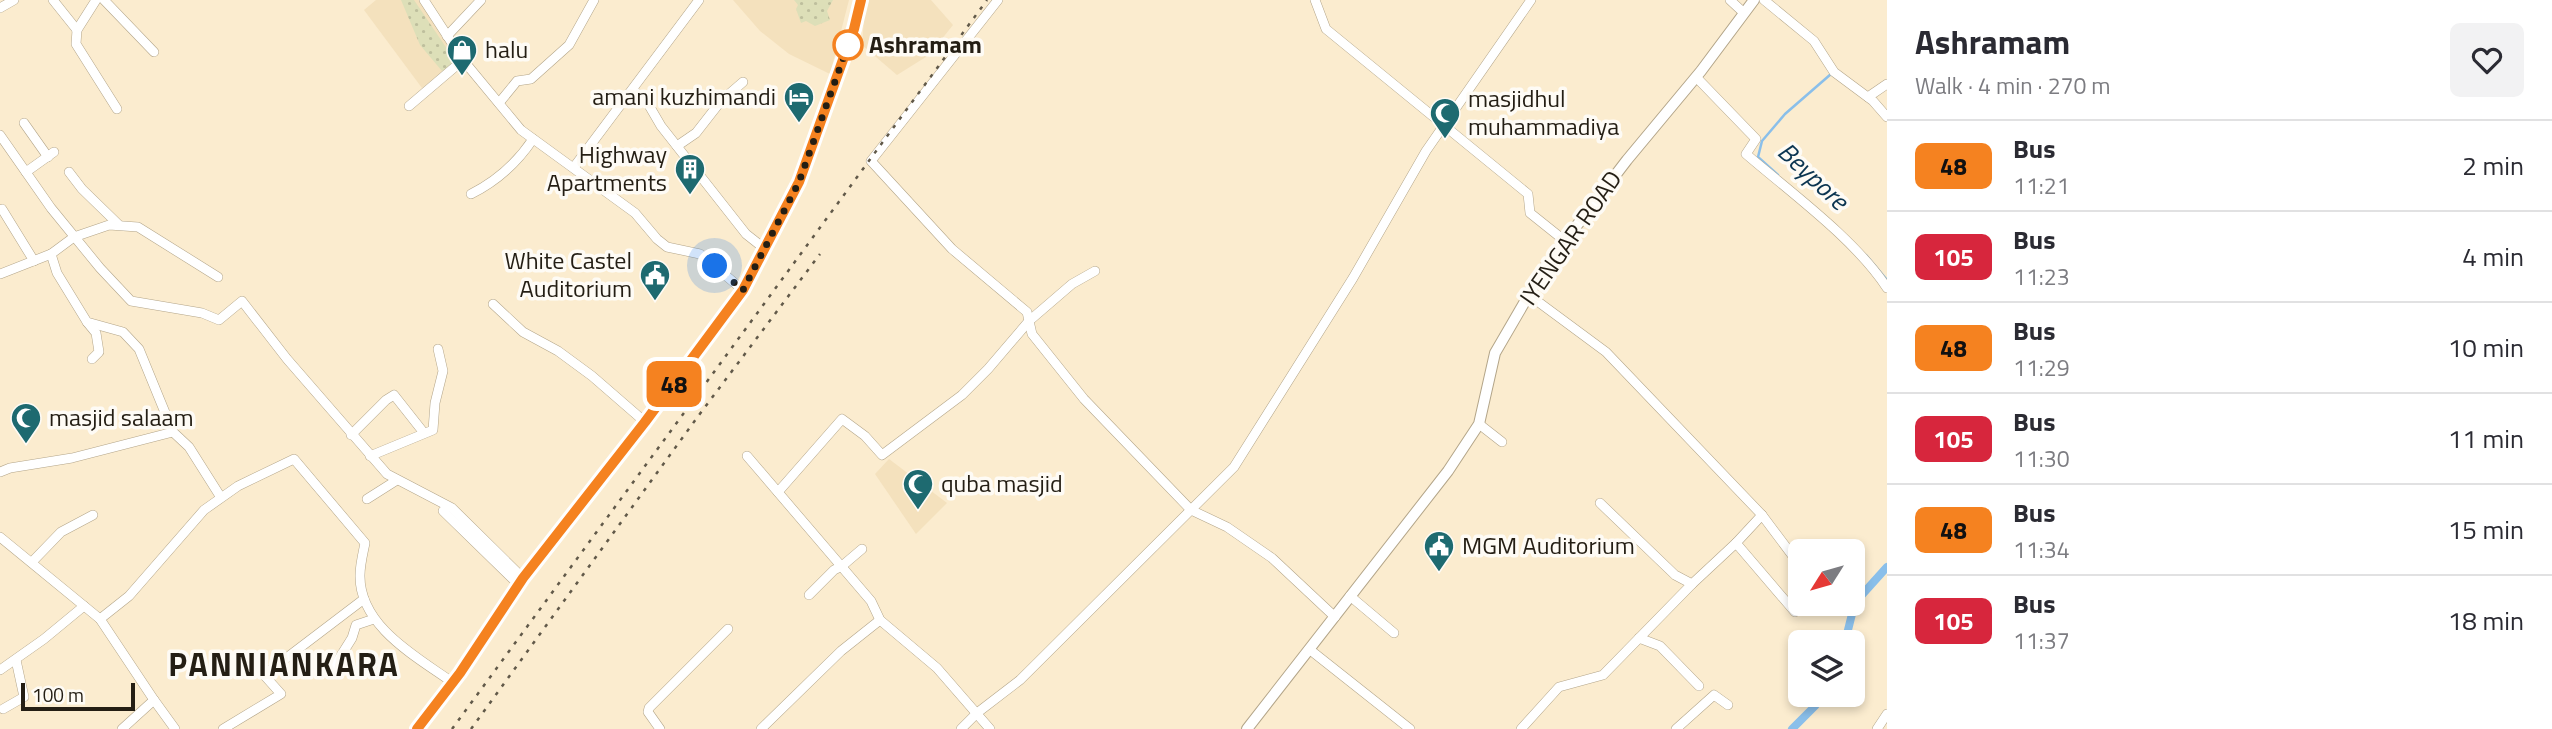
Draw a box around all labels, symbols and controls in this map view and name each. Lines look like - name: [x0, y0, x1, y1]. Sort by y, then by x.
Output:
- text: Ashramam: [1915, 17, 2070, 67]
- button: heart: [2450, 23, 2524, 97]
- place label: Ashramam: [869, 26, 982, 62]
- marker: Ashramam: [833, 30, 863, 60]
- place label: halu: [485, 31, 528, 67]
- shop icon: halu: [445, 33, 479, 77]
- text: Walk · 4 min · 270 m: [1915, 68, 2111, 103]
- place label: amani kuzhimandi: [592, 78, 776, 114]
- hotel icon: amani kuzhimandi: [782, 80, 816, 124]
- place label: masjidhul muhammadiya: [1468, 80, 1619, 144]
- mosque icon: masjidhul muhammadiya: [1428, 96, 1462, 140]
- text: Bus: [2013, 129, 2055, 168]
- water label: Beypore: [1769, 133, 1859, 220]
- place label: Highway Apartments: [547, 136, 667, 200]
- text: 2 min: [2462, 146, 2524, 185]
- text: 48: [1940, 148, 1967, 184]
- building icon: Highway Apartments: [673, 152, 707, 196]
- street label: IYENGAR ROAD: [1510, 163, 1630, 312]
- text: 11:21: [2013, 168, 2070, 203]
- text: Bus: [2013, 220, 2055, 259]
- text: 4 min: [2462, 237, 2524, 276]
- text: 105: [1933, 239, 1974, 275]
- place label: White Castel Auditorium: [504, 242, 632, 306]
- your location: [697, 248, 732, 283]
- public building icon: White Castel Auditorium: [638, 258, 672, 302]
- text: 11:23: [2013, 259, 2070, 294]
- text: Bus: [2013, 311, 2055, 350]
- text: 10 min: [2448, 328, 2524, 367]
- text: 48: [1940, 330, 1967, 366]
- text: 11:29: [2013, 350, 2070, 385]
- line badge: 48: [642, 361, 706, 407]
- text: 48: [661, 366, 687, 402]
- place label: masjid salaam: [49, 399, 194, 435]
- mosque icon: masjid salaam: [9, 401, 43, 445]
- text: Bus: [2013, 402, 2055, 441]
- text: 11 min: [2448, 419, 2524, 458]
- text: 105: [1933, 421, 1974, 457]
- text: 11:30: [2013, 441, 2070, 476]
- place label: quba masjid: [941, 465, 1063, 501]
- mosque icon: quba masjid: [901, 467, 935, 511]
- text: Bus: [2013, 493, 2055, 532]
- text: 15 min: [2448, 510, 2524, 549]
- text: 48: [1940, 512, 1967, 548]
- place label: MGM Auditorium: [1462, 527, 1635, 563]
- public building icon: MGM Auditorium: [1422, 529, 1456, 573]
- text: 11:34: [2013, 532, 2070, 567]
- north arrow: [1788, 539, 1866, 616]
- map controls: [1788, 539, 1865, 707]
- text: Bus: [2013, 584, 2055, 623]
- text: 18 min: [2448, 601, 2524, 640]
- text: 105: [1933, 603, 1974, 639]
- text: 11:37: [2013, 623, 2070, 658]
- button: layers: [1788, 630, 1865, 707]
- district label: PANNIANKARA: [168, 640, 400, 688]
- scale bar: [21, 680, 135, 712]
- text: 100 m: [32, 680, 84, 709]

